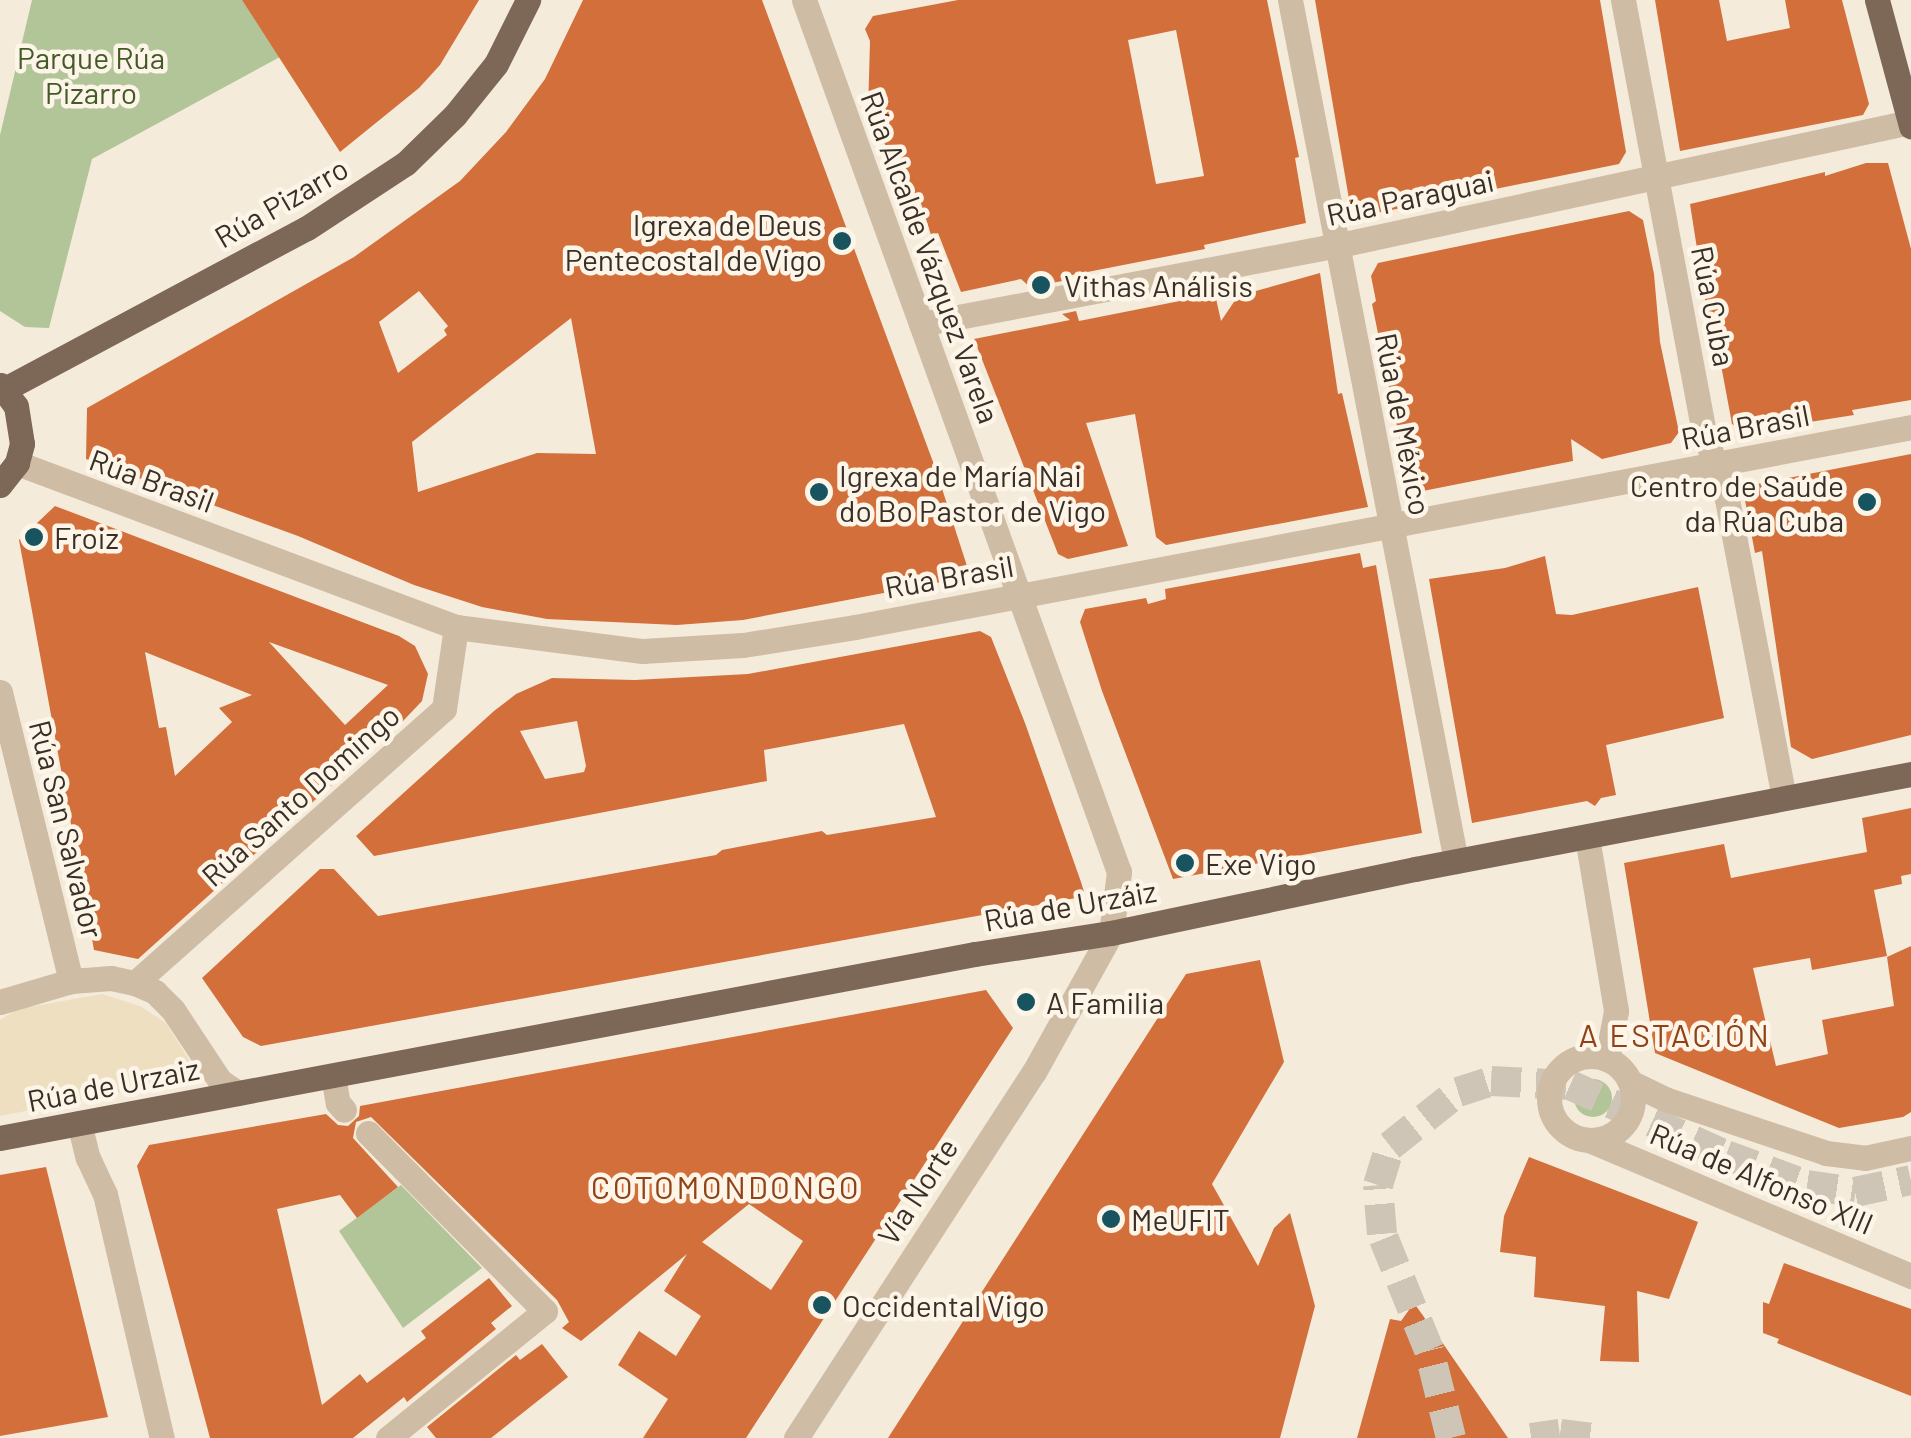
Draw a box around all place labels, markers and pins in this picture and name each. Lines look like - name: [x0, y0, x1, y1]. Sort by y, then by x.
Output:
- place label: Igrexa de Deus Pentecostal de Vigo: [565, 206, 822, 276]
- marker: Igrexa de Deus Pentecostal de Vigo: [831, 230, 853, 252]
- place label: Vithas Análisis: [1064, 267, 1253, 303]
- marker: Vithas Análisis: [1028, 272, 1054, 298]
- place label: Igrexa de María Nai do Bo Pastor de Vigo: [839, 457, 1106, 528]
- place label: Centro de Saúde da Rúa Cuba: [1630, 467, 1844, 538]
- marker: Igrexa de María Nai do Bo Pastor de Vigo: [808, 481, 830, 503]
- marker: Centro de Saúde da Rúa Cuba: [1854, 489, 1880, 515]
- place label: Froiz: [54, 519, 119, 555]
- marker: Froiz: [23, 526, 45, 548]
- place label: Exe Vigo: [1205, 845, 1317, 881]
- marker: Exe Vigo: [1174, 852, 1196, 874]
- place label: A Familia: [1046, 984, 1164, 1020]
- marker: A Familia: [1015, 991, 1037, 1013]
- place label: MeUFIT: [1131, 1201, 1230, 1237]
- marker: MeUFIT: [1100, 1208, 1122, 1230]
- place label: Occidental Vigo: [842, 1287, 1045, 1323]
- marker: Occidental Vigo: [811, 1294, 833, 1316]

